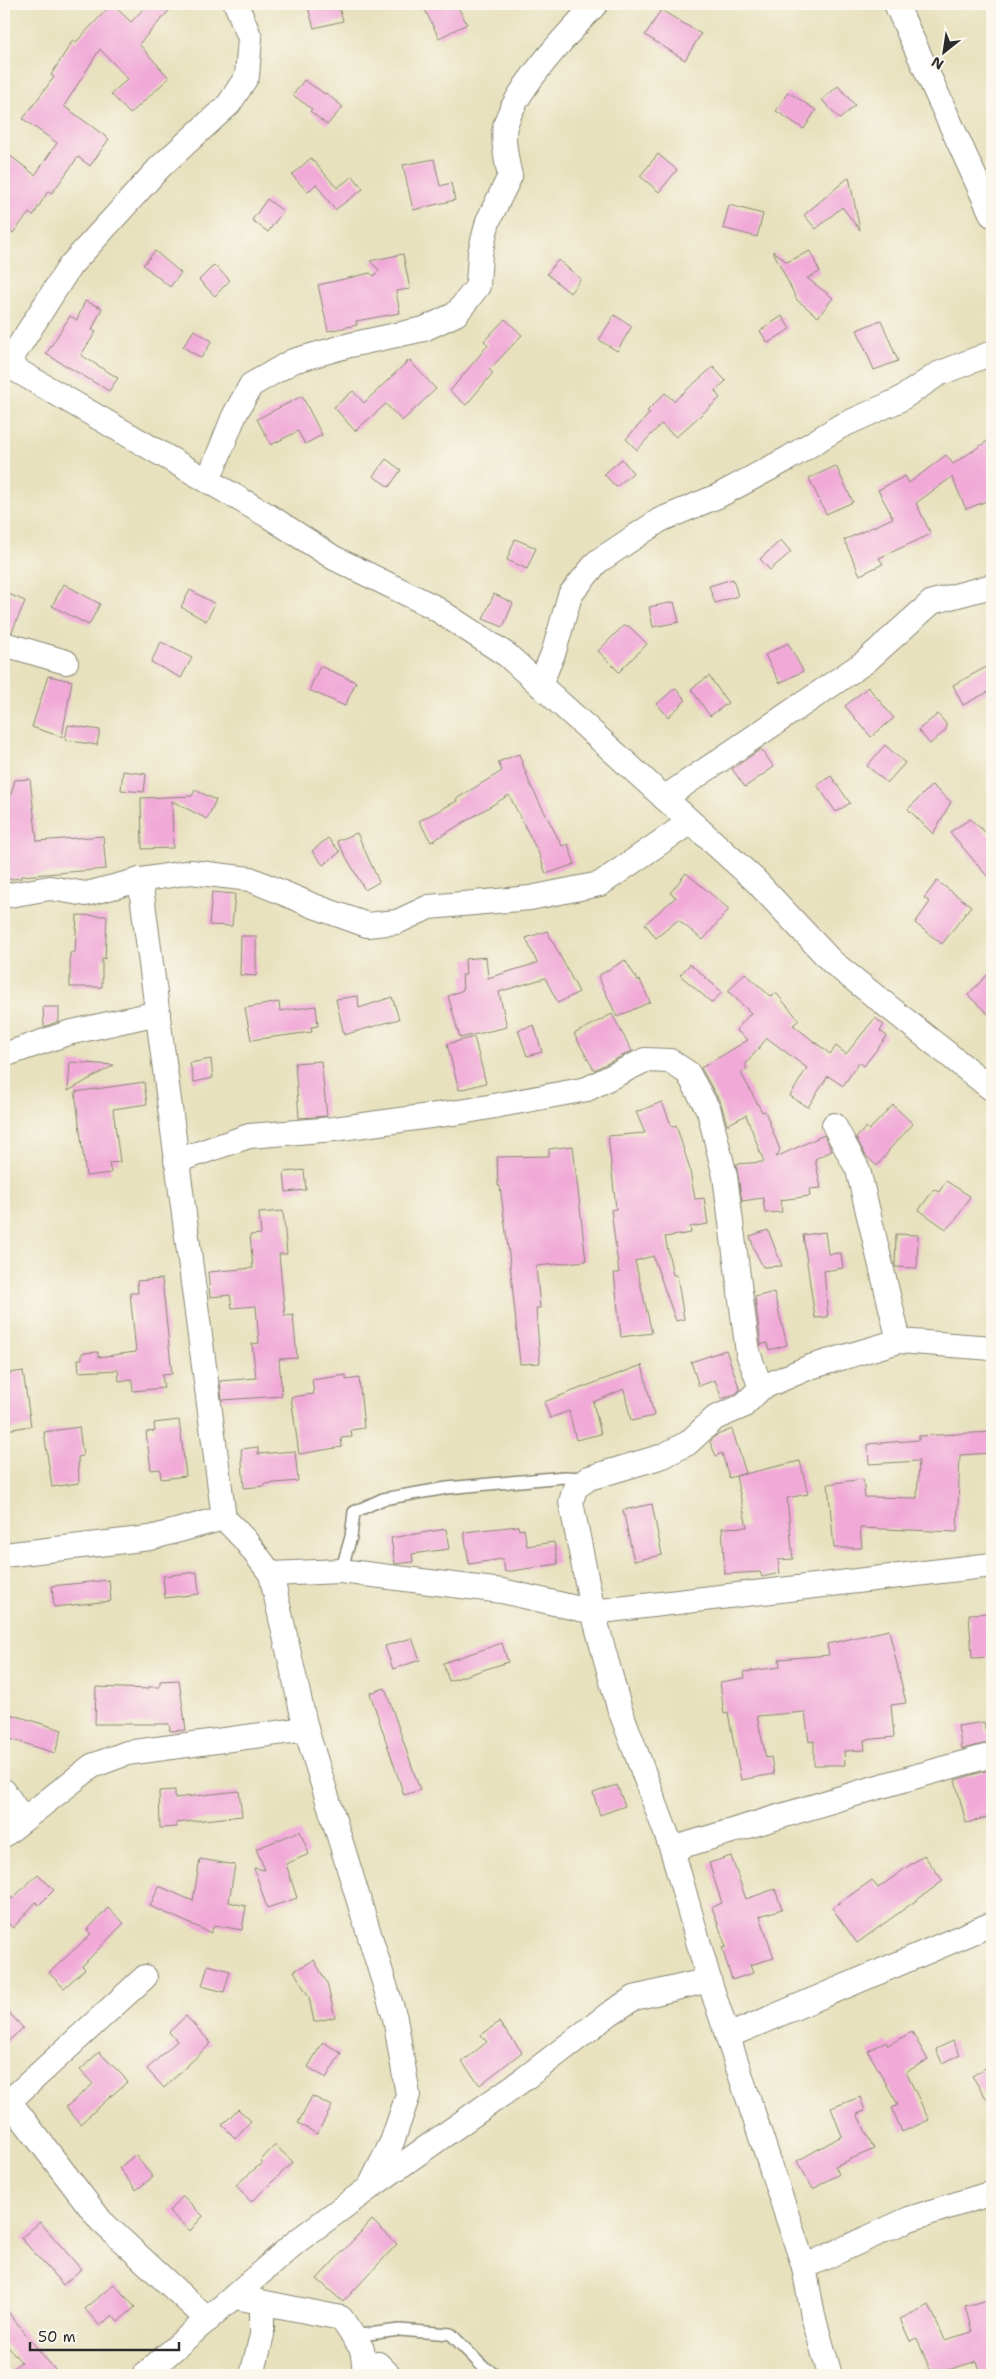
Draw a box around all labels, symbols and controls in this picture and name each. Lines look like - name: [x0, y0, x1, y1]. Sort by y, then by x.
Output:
- north arrow: [918, 28, 968, 78]
- text: N: [928, 53, 947, 74]
- scale bar: [30, 2319, 179, 2351]
- text: 50 m: [38, 2327, 76, 2347]

